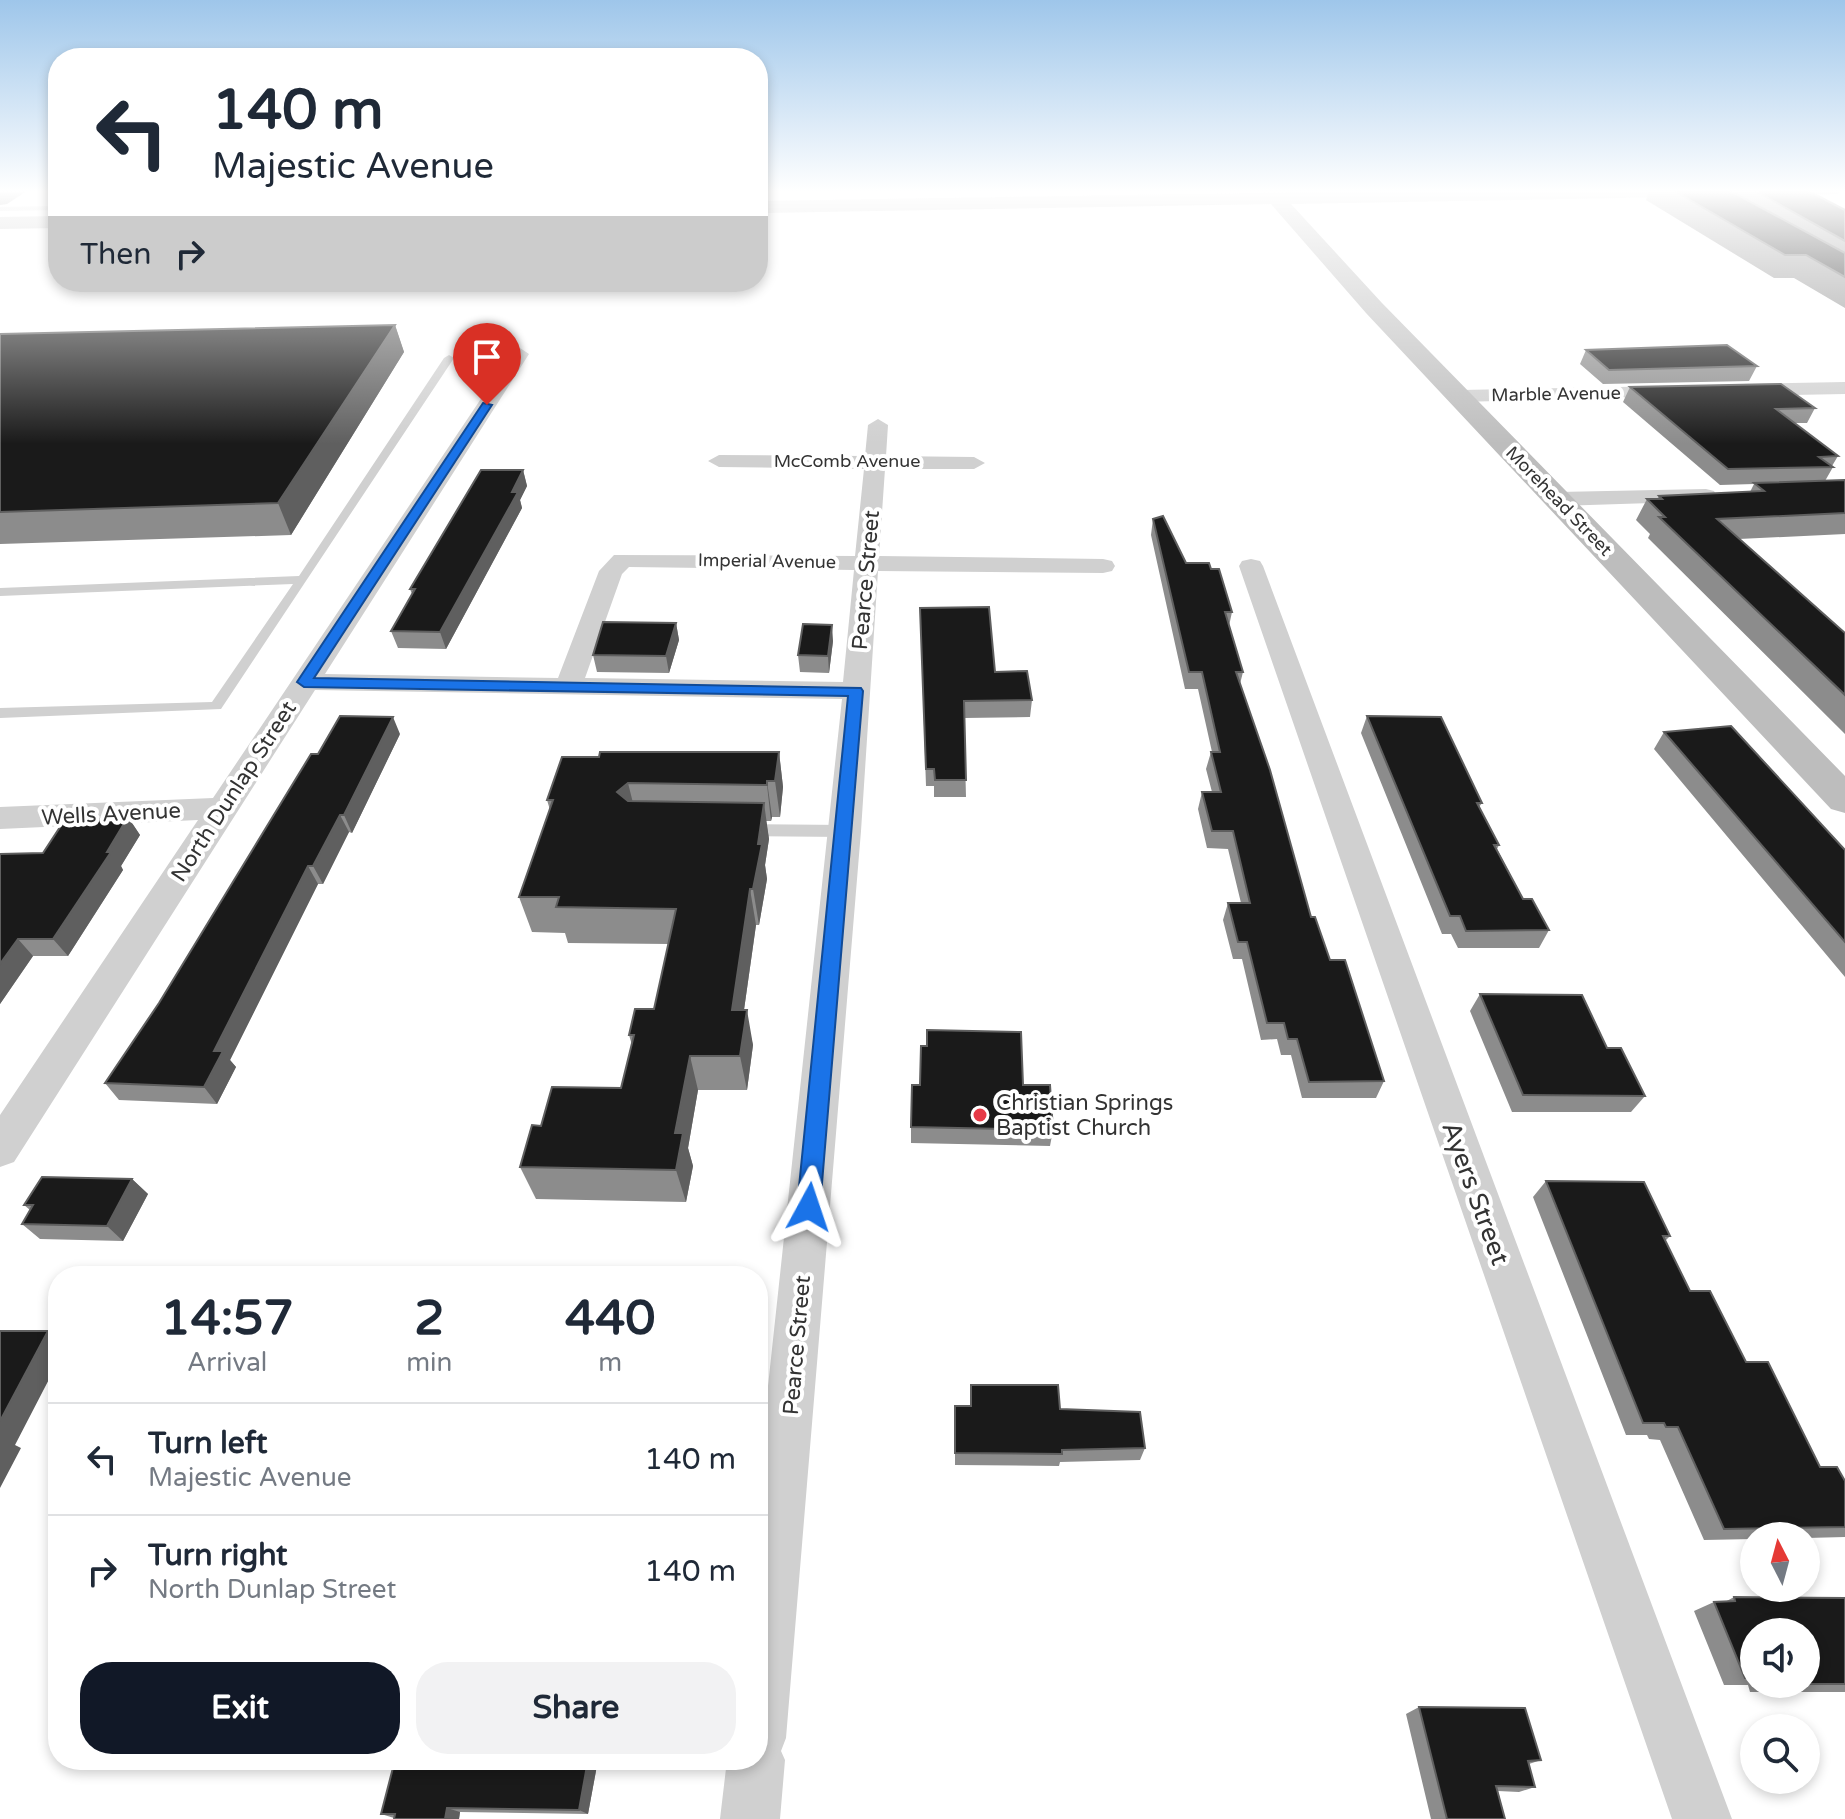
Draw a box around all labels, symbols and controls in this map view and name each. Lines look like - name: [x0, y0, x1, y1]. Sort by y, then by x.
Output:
- text: 140 m: [212, 77, 383, 144]
- icon: left: [80, 80, 184, 184]
- text: Majestic Avenue: [212, 145, 494, 188]
- icon: right: [168, 232, 212, 276]
- text: Then: [80, 236, 152, 273]
- pin: [453, 323, 521, 405]
- icon: arrive: [465, 335, 509, 379]
- street label: Marble Avenue: [1491, 382, 1621, 406]
- street label: Morehead Street: [1501, 442, 1617, 560]
- street label: McComb Avenue: [774, 450, 920, 472]
- street label: Pearce Street: [847, 509, 885, 651]
- street label: Imperial Avenue: [698, 549, 836, 573]
- street label: North Dunlap Street: [166, 696, 302, 887]
- street label: Wells Avenue: [41, 797, 181, 831]
- place label: Christian Springs Baptist Church: [996, 1090, 1173, 1141]
- marker: Christian Springs Baptist Church: [971, 1106, 989, 1124]
- street label: Ayers Street: [1435, 1117, 1516, 1269]
- position arrow: [767, 1165, 851, 1249]
- street label: Pearce Street: [778, 1274, 816, 1416]
- text: 14:57: [161, 1290, 294, 1348]
- text: 2: [414, 1290, 444, 1348]
- text: 440: [565, 1290, 655, 1348]
- text: Arrival: [187, 1347, 267, 1378]
- text: min: [406, 1347, 452, 1378]
- text: m: [598, 1347, 622, 1378]
- text: Turn left: [148, 1425, 267, 1462]
- icon: left: [80, 1437, 124, 1481]
- text: 140 m: [644, 1441, 736, 1478]
- text: Majestic Avenue: [148, 1462, 352, 1493]
- north arrow: [1740, 1522, 1820, 1602]
- map controls: [1740, 1522, 1820, 1794]
- text: Turn right: [148, 1537, 288, 1574]
- icon: right: [80, 1549, 124, 1593]
- text: 140 m: [644, 1553, 736, 1590]
- text: North Dunlap Street: [148, 1574, 396, 1605]
- button: sound: [1740, 1618, 1820, 1698]
- button: Exit: [80, 1662, 400, 1754]
- button: Share: [416, 1662, 736, 1754]
- button: search: [1740, 1714, 1820, 1794]

